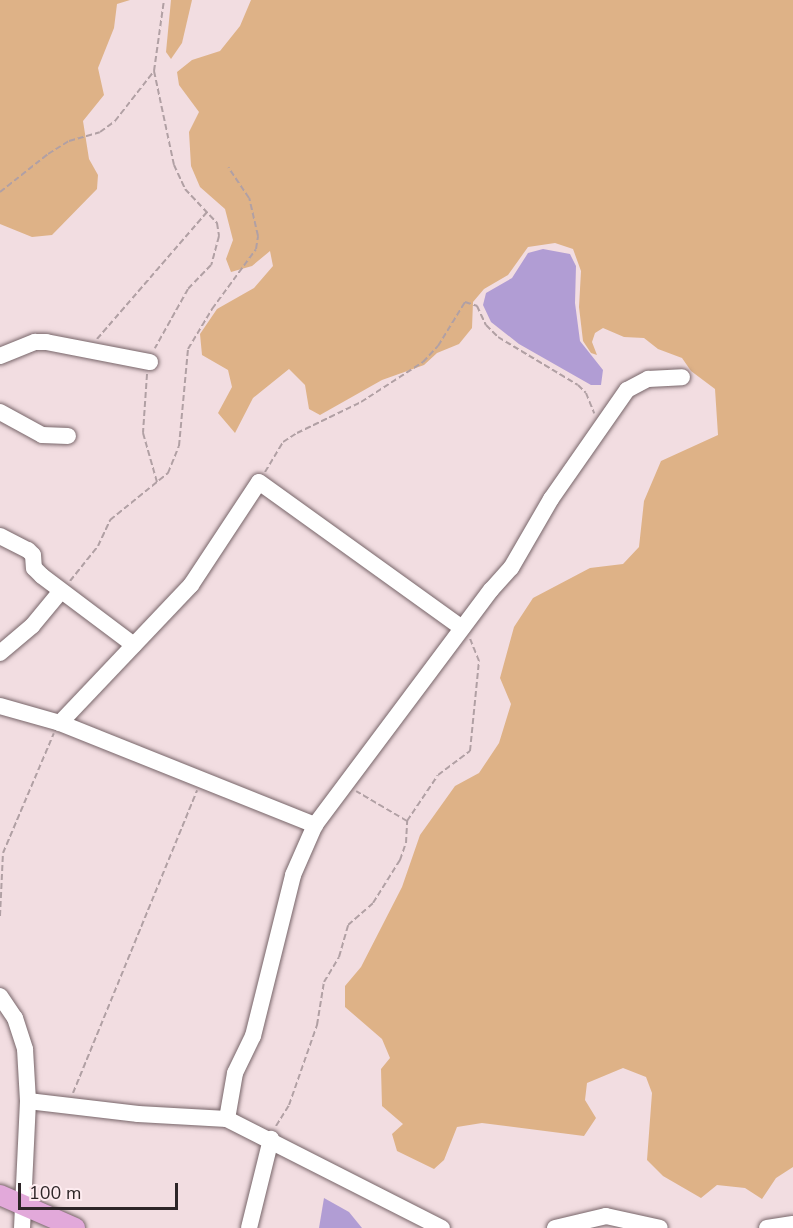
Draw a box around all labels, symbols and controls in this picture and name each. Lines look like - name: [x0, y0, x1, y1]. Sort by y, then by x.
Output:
- scale bar: [21, 1171, 182, 1209]
- text: 100 m: [29, 1181, 81, 1205]

